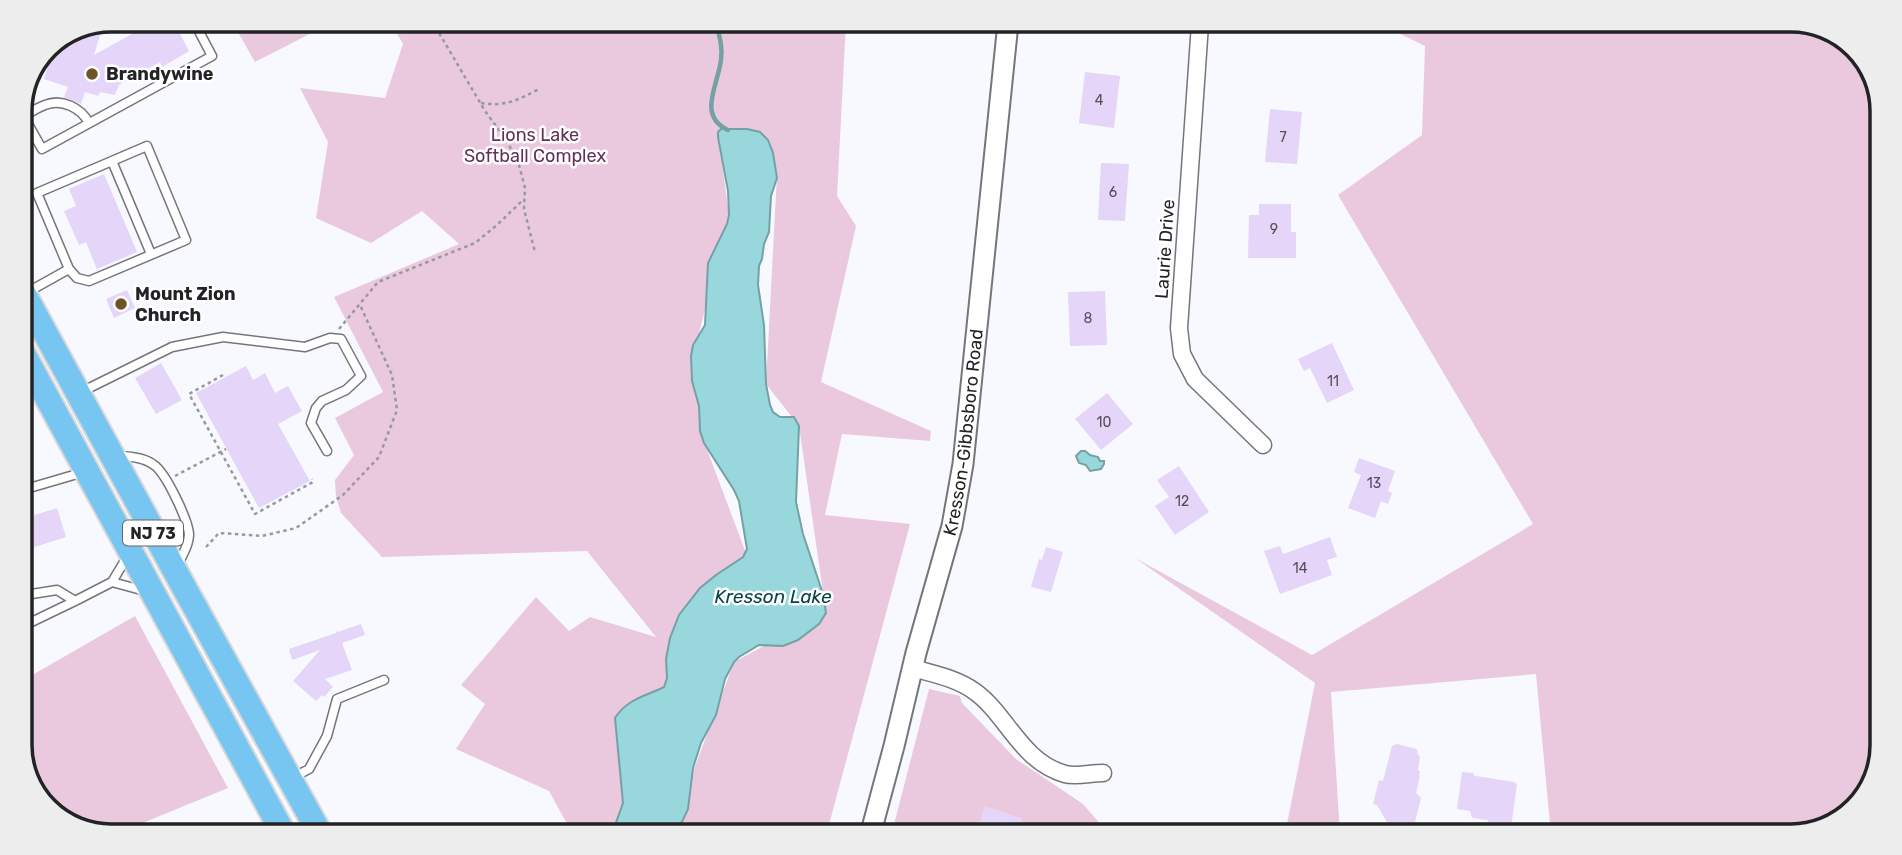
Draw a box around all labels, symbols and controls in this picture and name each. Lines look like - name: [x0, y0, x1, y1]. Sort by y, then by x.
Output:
- place label: Brandywine: [106, 63, 214, 85]
- marker: Brandywine: [84, 66, 100, 82]
- house number: 4: [1095, 92, 1104, 109]
- park label: Lions Lake Softball Complex: [464, 124, 606, 167]
- house number: 7: [1279, 129, 1287, 146]
- house number: 6: [1109, 184, 1117, 201]
- street label: Laurie Drive: [1151, 198, 1179, 300]
- house number: 9: [1270, 221, 1278, 238]
- place label: Mount Zion Church: [135, 283, 236, 326]
- marker: Mount Zion Church: [113, 296, 129, 312]
- house number: 8: [1084, 310, 1093, 327]
- street label: Kresson-Gibbsboro Road: [939, 328, 988, 538]
- house number: 11: [1327, 373, 1339, 390]
- house number: 10: [1097, 414, 1112, 431]
- house number: 13: [1367, 475, 1381, 492]
- house number: 12: [1175, 493, 1189, 510]
- road number: NJ 73: [123, 520, 183, 546]
- house number: 14: [1293, 560, 1308, 577]
- water label: Kresson Lake: [714, 585, 832, 608]

